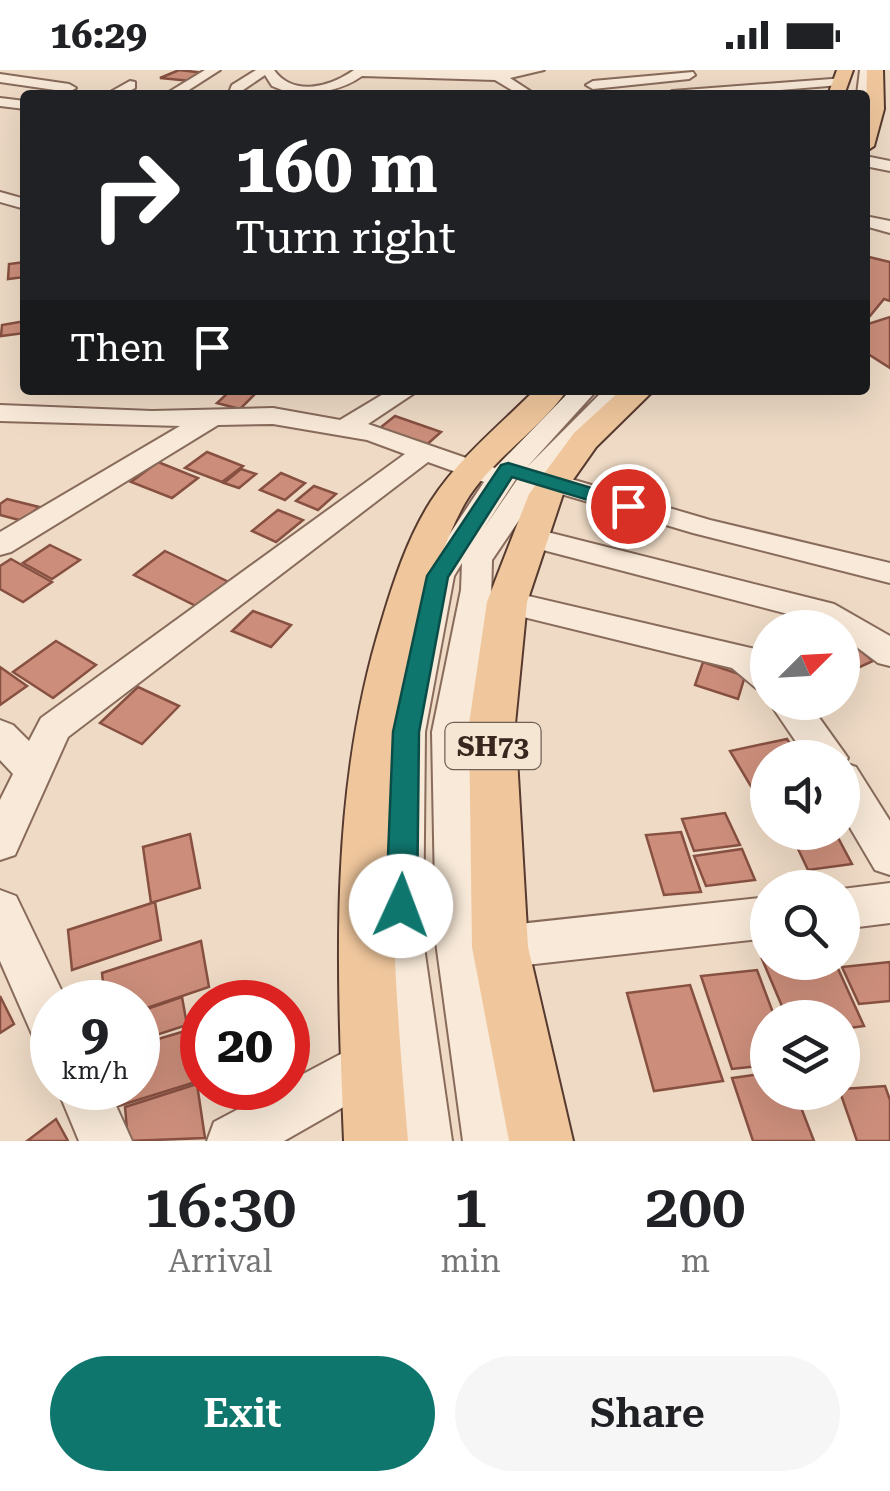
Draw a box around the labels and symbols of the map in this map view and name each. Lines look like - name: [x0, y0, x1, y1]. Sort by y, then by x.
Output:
- pin: [586, 464, 671, 549]
- north arrow: [750, 610, 860, 720]
- road number: SH73: [446, 723, 540, 769]
- position arrow: [349, 854, 453, 958]
- speed limit sign: 20: [180, 980, 310, 1110]

